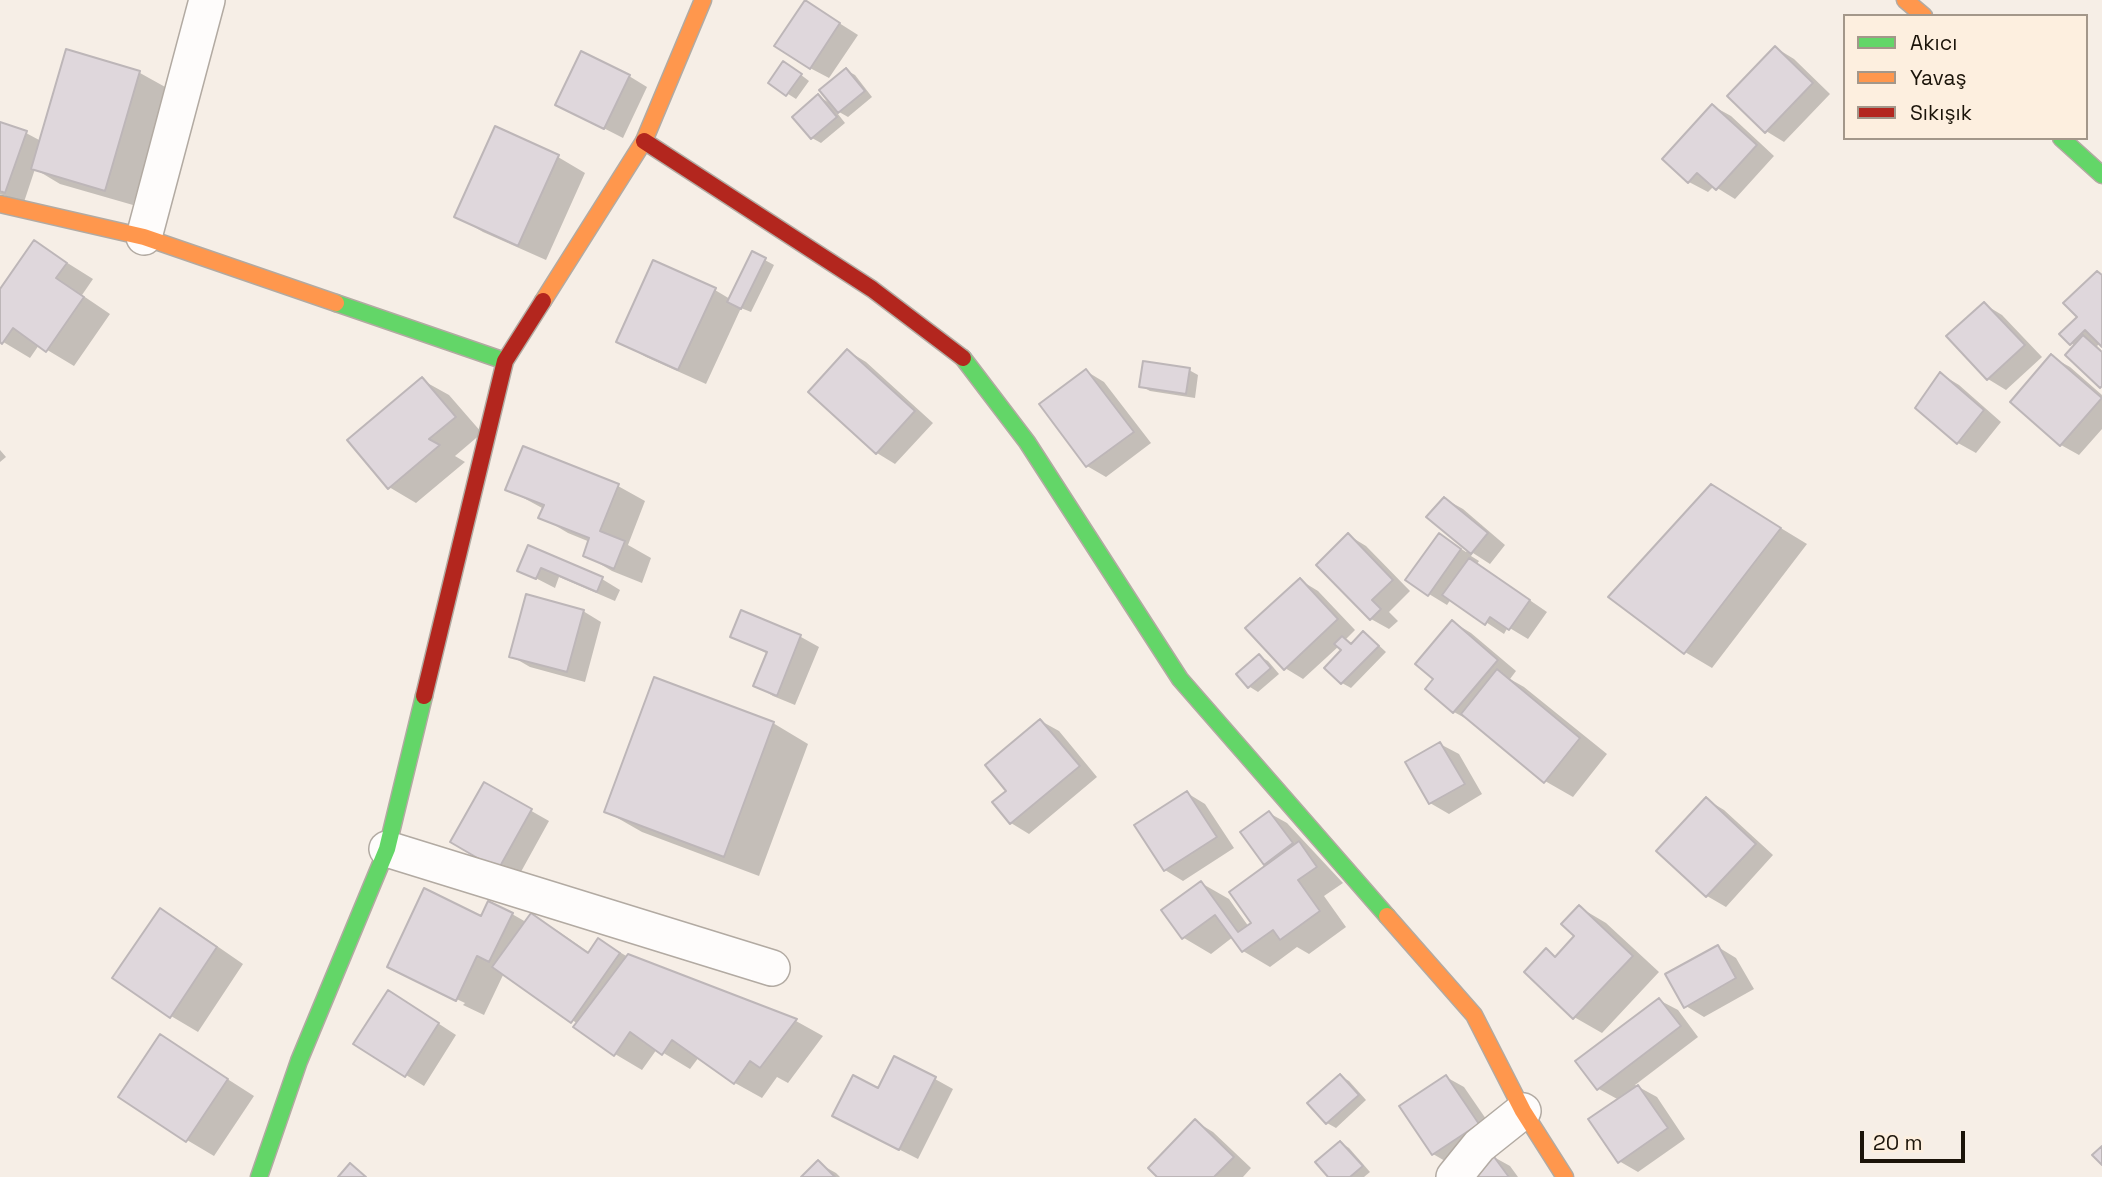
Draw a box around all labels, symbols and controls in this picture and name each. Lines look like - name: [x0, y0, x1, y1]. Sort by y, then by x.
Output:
- legend: [1843, 14, 2088, 140]
- text: Akıcı: [1910, 29, 1957, 56]
- text: Yavaş: [1910, 64, 1967, 91]
- text: Sıkışık: [1910, 99, 1972, 126]
- scale bar: [1864, 1118, 1969, 1162]
- text: 20 m: [1873, 1129, 1923, 1156]

